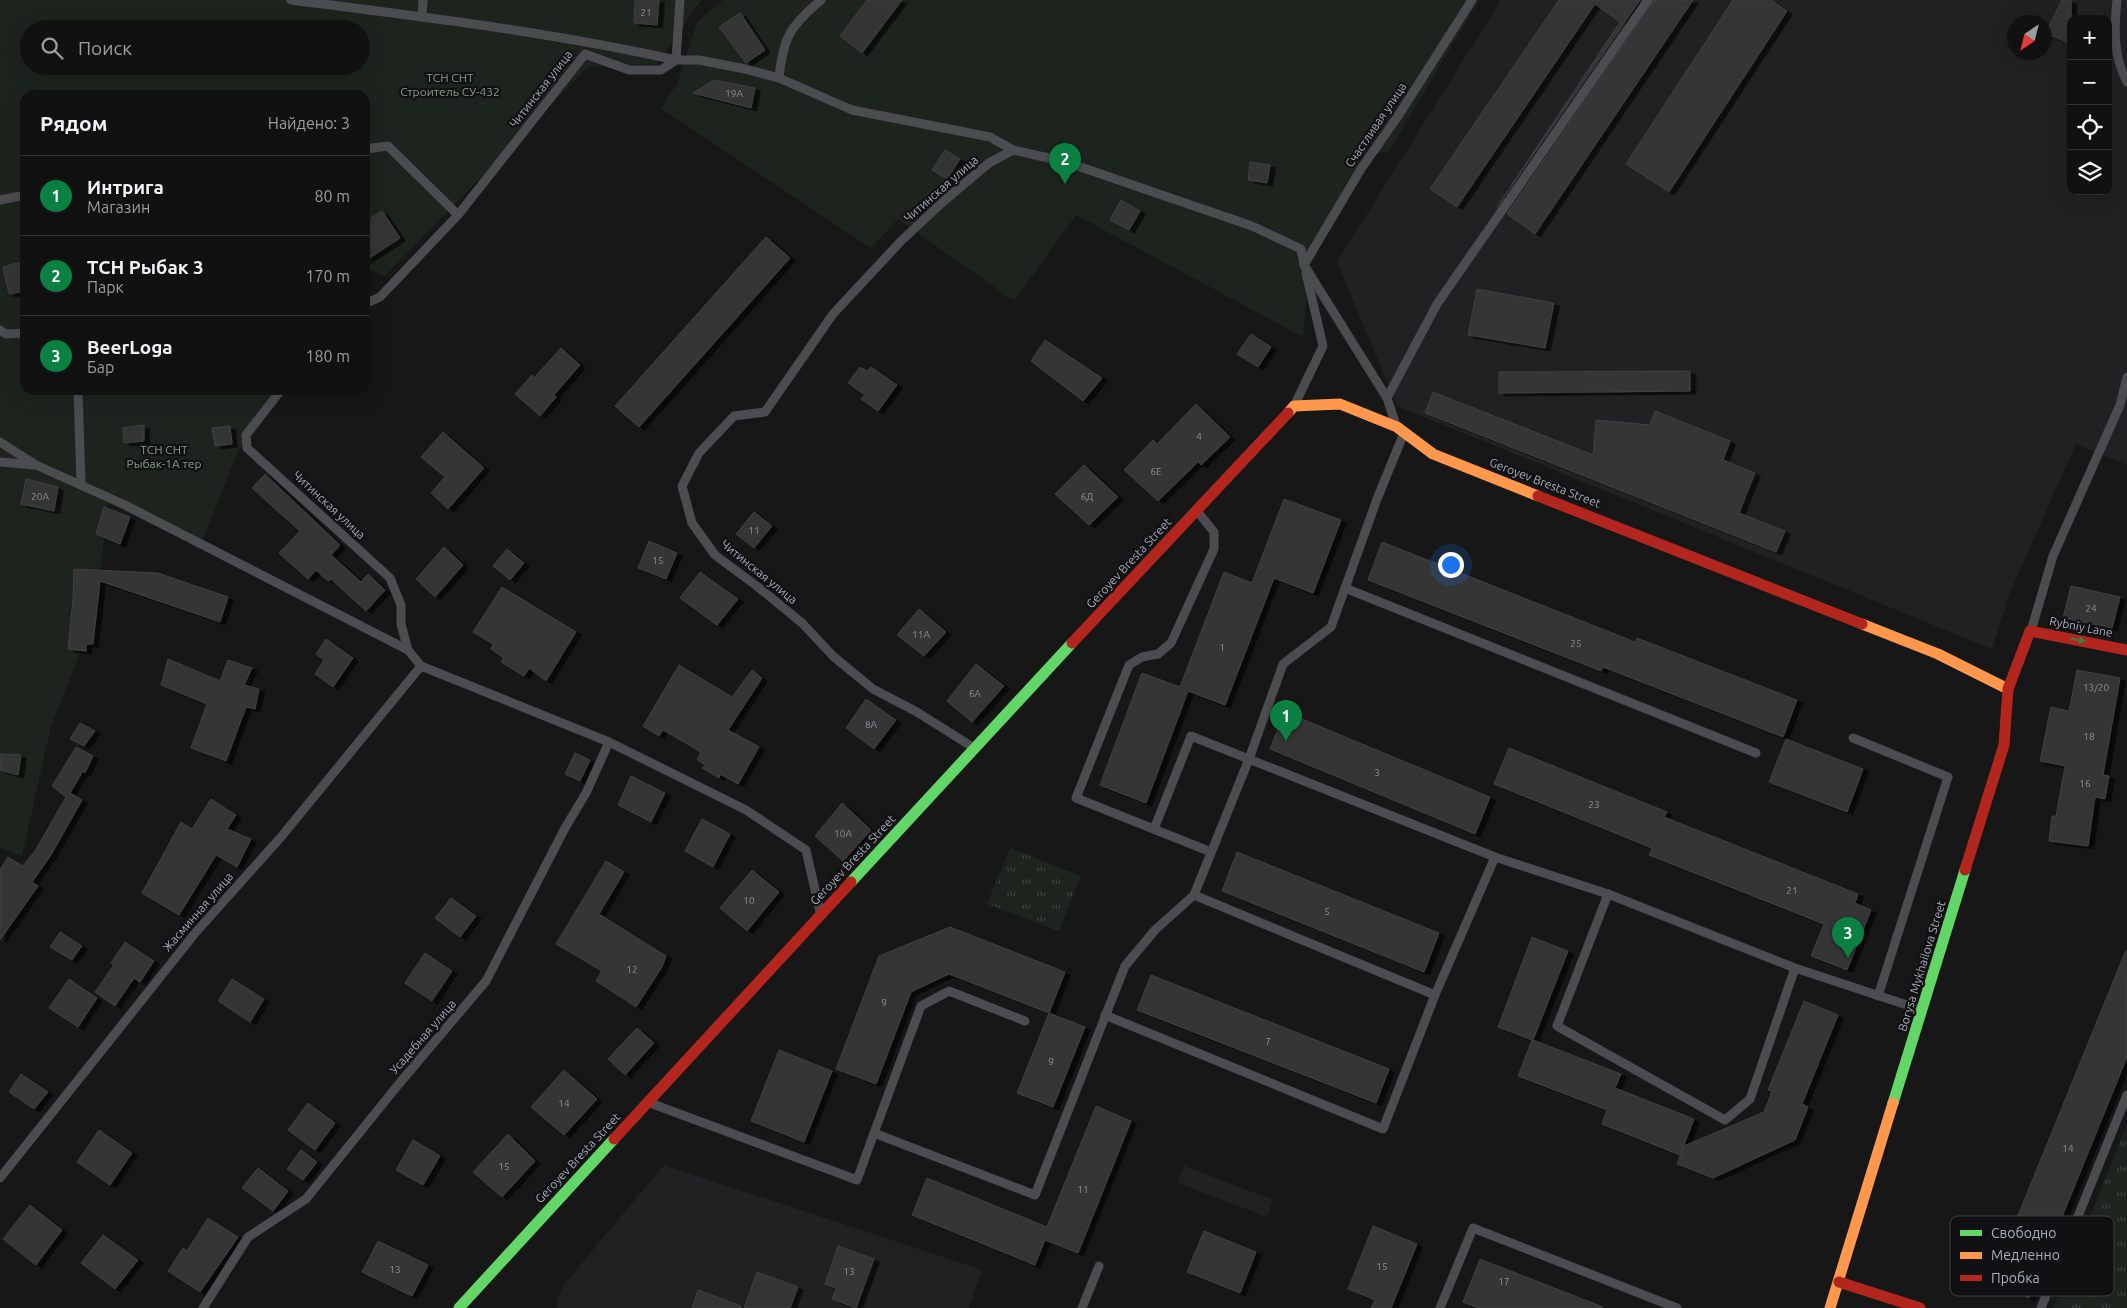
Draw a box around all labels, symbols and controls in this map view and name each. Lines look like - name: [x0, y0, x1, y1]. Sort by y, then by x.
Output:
- house number: 21: [640, 7, 652, 18]
- north arrow: [2007, 15, 2052, 60]
- map controls: [2067, 15, 2112, 195]
- button: +: [2067, 15, 2112, 60]
- search box: [20, 20, 370, 75]
- icon: search: [38, 34, 66, 62]
- text: Поиск: [78, 37, 132, 59]
- street label: Читинская улица: [507, 48, 575, 130]
- button: −: [2067, 60, 2112, 105]
- park label: ТСН СНТ Строитель СУ-432: [400, 71, 500, 98]
- street label: Счастливая улица: [1342, 80, 1409, 169]
- house number: 19А: [725, 88, 743, 99]
- button: locate: [2067, 105, 2112, 150]
- text: Рядом: [40, 111, 108, 135]
- text: Найдено: 3: [268, 114, 350, 132]
- pin: 2: [1049, 143, 1081, 184]
- button: layers: [2067, 150, 2112, 195]
- street label: Читинская улица: [901, 153, 980, 224]
- text: Интрига: [87, 176, 164, 198]
- text: 1: [51, 187, 61, 205]
- text: 80 m: [314, 187, 350, 205]
- text: Магазин: [87, 198, 150, 216]
- text: ТСН Рыбак 3: [87, 256, 204, 278]
- text: 2: [51, 267, 61, 285]
- text: 170 m: [305, 267, 350, 285]
- text: Парк: [87, 278, 124, 296]
- text: BeerLoga: [87, 336, 173, 358]
- text: 3: [51, 347, 61, 365]
- text: 180 m: [305, 347, 350, 365]
- text: Бар: [87, 358, 114, 376]
- house number: 4: [1196, 431, 1202, 442]
- park label: ТСН СНТ Рыбак-1А тер: [126, 443, 202, 470]
- street label: Geroyev Bresta Street: [1488, 455, 1603, 510]
- house number: 6Е: [1150, 466, 1162, 477]
- street label: Читинская улица: [291, 468, 368, 541]
- house number: 20А: [31, 491, 49, 502]
- house number: 6Д: [1081, 491, 1093, 502]
- street label: Geroyev Bresta Street: [1084, 515, 1174, 610]
- house number: 11: [748, 525, 760, 536]
- street label: Читинская улица: [719, 537, 800, 606]
- your location: [1438, 552, 1464, 578]
- house number: 15: [652, 555, 664, 566]
- house number: 24: [2085, 603, 2097, 614]
- street label: Rybniy Lane: [2048, 614, 2114, 639]
- house number: 11А: [912, 629, 930, 640]
- one-way arrow: [2071, 637, 2087, 645]
- house number: 25: [1570, 638, 1582, 649]
- house number: 1: [1219, 642, 1225, 653]
- house number: 13/20: [2083, 682, 2109, 693]
- house number: 6А: [969, 688, 982, 699]
- pin: 1: [1270, 700, 1302, 741]
- house number: 8А: [865, 719, 878, 730]
- house number: 18: [2083, 731, 2095, 742]
- house number: 3: [1374, 767, 1380, 778]
- house number: 16: [2079, 778, 2091, 789]
- house number: 23: [1588, 799, 1600, 810]
- street label: Geroyev Bresta Street: [808, 812, 898, 907]
- house number: 10А: [834, 828, 852, 839]
- street label: Жасминная улица: [160, 870, 235, 954]
- house number: 21: [1786, 885, 1798, 896]
- house number: 10: [743, 895, 755, 906]
- street label: Borysa Mykhailova Street: [1895, 899, 1948, 1033]
- house number: 5: [1324, 906, 1330, 917]
- pin: 3: [1832, 917, 1864, 958]
- house number: 12: [626, 964, 638, 975]
- street label: Усадебная улица: [387, 997, 458, 1076]
- house number: 9: [881, 997, 887, 1008]
- house number: 7: [1265, 1036, 1271, 1047]
- house number: 9: [1048, 1056, 1054, 1067]
- house number: 14: [558, 1098, 570, 1109]
- street label: Geroyev Bresta Street: [533, 1110, 623, 1205]
- house number: 14: [2062, 1143, 2074, 1154]
- house number: 15: [498, 1161, 510, 1172]
- house number: 11: [1077, 1184, 1089, 1195]
- legend: [1950, 1216, 2114, 1296]
- text: Свободно: [1991, 1225, 2056, 1241]
- text: Медленно: [1991, 1247, 2060, 1263]
- house number: 15: [1376, 1261, 1388, 1272]
- house number: 13: [389, 1264, 401, 1275]
- house number: 13: [843, 1266, 855, 1277]
- text: Пробка: [1991, 1270, 2040, 1286]
- house number: 17: [1498, 1276, 1510, 1287]

